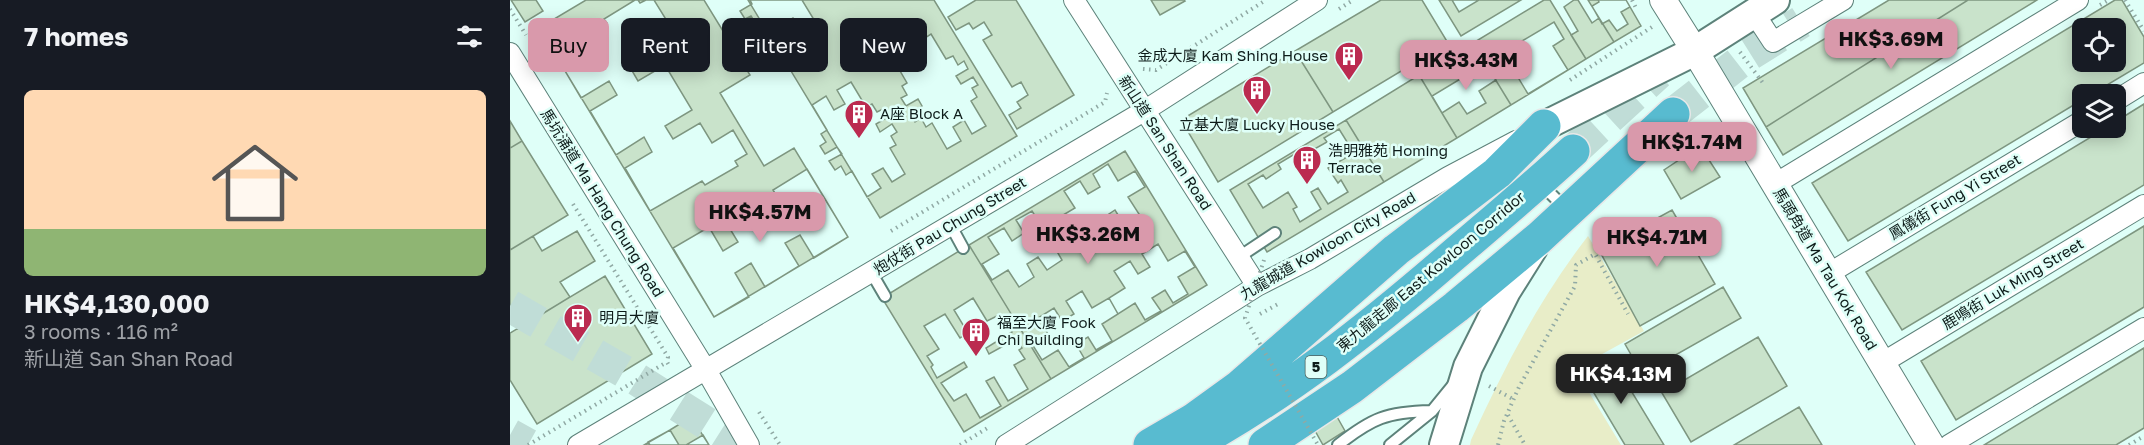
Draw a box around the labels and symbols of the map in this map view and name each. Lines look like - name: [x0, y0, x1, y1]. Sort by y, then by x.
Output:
- pin: HK$3.69M: [1829, 19, 1953, 70]
- building icon: 金成大廈 Kam Shing House: [1333, 40, 1365, 82]
- pin: HK$3.43M: [1404, 40, 1528, 91]
- place label: 金成大廈 Kam Shing House: [1137, 46, 1328, 64]
- street label: 新山道 San Shan Road: [1116, 72, 1216, 213]
- building icon: 立基大廈 Lucky House: [1241, 74, 1273, 116]
- building icon: A座 Block A: [843, 98, 875, 140]
- place label: A座 Block A: [880, 104, 963, 122]
- street label: 馬坑涌道 Ma Hang Chung Road: [537, 105, 668, 300]
- place label: 立基大廈 Lucky House: [1179, 115, 1335, 133]
- pin: HK$1.74M: [1630, 122, 1754, 173]
- place label: 浩明雅苑 Homing Terrace: [1328, 141, 1448, 176]
- building icon: 浩明雅苑 Homing Terrace: [1291, 144, 1323, 186]
- street label: 鳳儀街 Fung Yi Street: [1885, 150, 2024, 243]
- street label: 炮仗街 Pau Chung Street: [870, 172, 1029, 278]
- street label: 馬頭角道 Ma Tau Kok Road: [1770, 184, 1882, 353]
- street label: 九龍城道 Kowloon City Road: [1236, 187, 1419, 303]
- street label: 東九龍走廊 East Kowloon Corridor: [1333, 187, 1528, 355]
- pin: HK$4.57M: [698, 192, 822, 243]
- pin: HK$3.26M: [1026, 214, 1150, 265]
- pin: HK$4.71M: [1595, 217, 1719, 268]
- street label: 鹿鳴街 Luk Ming Street: [1938, 234, 2086, 333]
- building icon: 明月大廈: [562, 302, 594, 344]
- place label: 明月大廈: [599, 308, 659, 326]
- place label: 福至大廈 Fook Chi Building: [997, 313, 1097, 348]
- building icon: 福至大廈 Fook Chi Building: [960, 316, 992, 358]
- pin: HK$4.13M: [1559, 354, 1683, 405]
- road number: 5: [1306, 356, 1326, 378]

